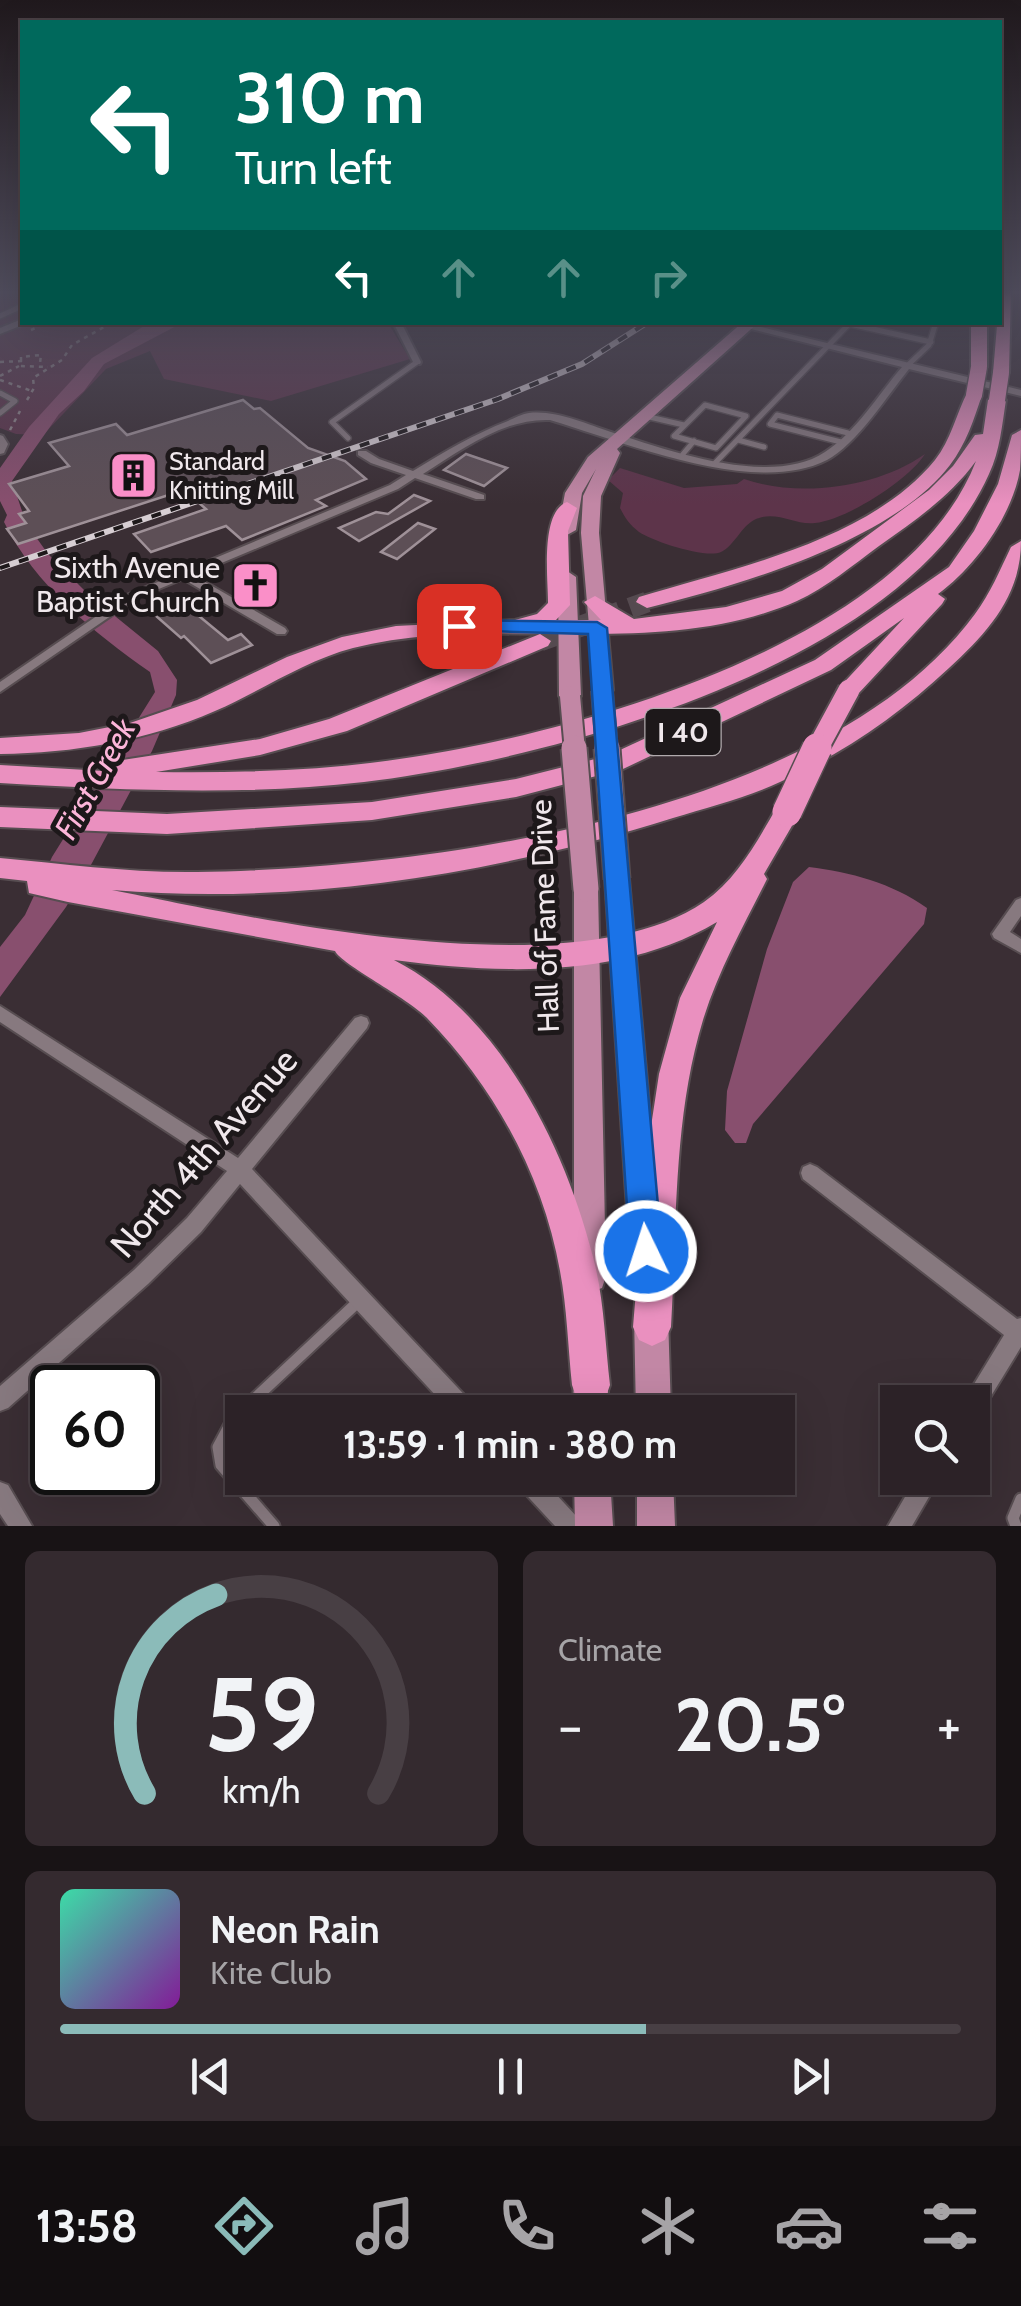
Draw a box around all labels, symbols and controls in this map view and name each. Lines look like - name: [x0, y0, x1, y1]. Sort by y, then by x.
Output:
- text: 310 m: [235, 55, 425, 141]
- icon: left: [70, 60, 200, 190]
- text: Turn left: [235, 141, 392, 195]
- icon: left: [326, 250, 381, 305]
- icon: ahead: [431, 250, 486, 305]
- icon: ahead: [536, 250, 591, 305]
- icon: right: [641, 250, 696, 305]
- place label: Standard Knitting Mill: [169, 446, 294, 505]
- building icon: Standard Knitting Mill: [108, 449, 160, 501]
- place label: Sixth Avenue Baptist Church: [36, 549, 220, 620]
- church icon: Sixth Avenue Baptist Church: [229, 559, 281, 611]
- pin: [417, 584, 502, 669]
- icon: arrive: [432, 599, 487, 654]
- road number: I 40: [646, 709, 720, 755]
- water label: First Creek: [46, 711, 144, 846]
- street label: Hall of Fame Drive: [522, 799, 567, 1033]
- street label: North 4th Avenue: [101, 1039, 306, 1266]
- position arrow: [594, 1199, 698, 1303]
- speed limit sign: 60: [30, 1365, 160, 1495]
- map controls: [880, 1385, 990, 1495]
- button: search: [880, 1385, 990, 1495]
- text: 13:59 · 1 min · 380 m: [343, 1421, 677, 1468]
- text: Climate: [558, 1630, 662, 1669]
- text: 59: [204, 1651, 319, 1777]
- text: 20.5°: [674, 1679, 845, 1770]
- text: −: [558, 1692, 582, 1759]
- text: +: [937, 1692, 961, 1759]
- text: km/h: [222, 1769, 301, 1812]
- text: Neon Rain: [210, 1906, 380, 1953]
- text: Kite Club: [210, 1953, 332, 1992]
- icon: previous: [183, 2049, 238, 2104]
- icon: pause: [483, 2049, 538, 2104]
- icon: next: [783, 2049, 838, 2104]
- icon: directions: [209, 2191, 279, 2261]
- icon: music: [350, 2191, 420, 2261]
- icon: phone: [492, 2191, 562, 2261]
- icon: climate: [633, 2191, 703, 2261]
- icon: car: [774, 2191, 844, 2261]
- icon: filters: [915, 2191, 985, 2261]
- text: 13:58: [36, 2199, 138, 2253]

